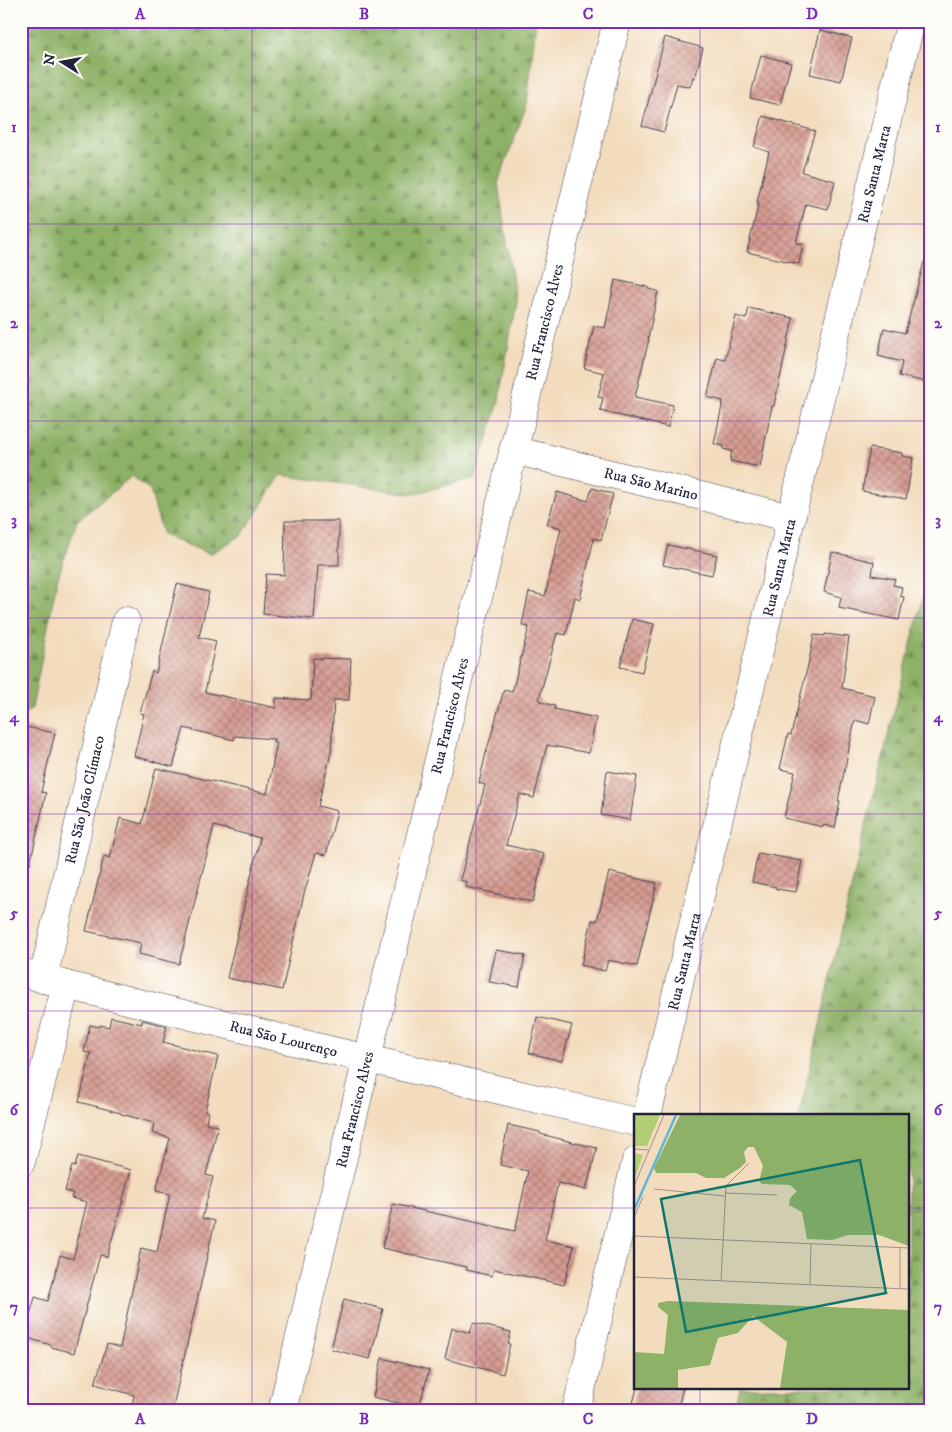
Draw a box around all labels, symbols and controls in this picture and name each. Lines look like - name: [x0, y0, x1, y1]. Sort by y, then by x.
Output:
- text: A: [134, 4, 146, 24]
- text: B: [359, 4, 369, 24]
- text: C: [583, 4, 593, 24]
- text: D: [806, 4, 818, 24]
- north arrow: [38, 38, 88, 88]
- text: N: [40, 52, 60, 67]
- text: 1: [11, 117, 17, 137]
- text: 1: [935, 117, 941, 137]
- street label: Rua Santa Marta: [853, 122, 895, 225]
- street label: Rua Francisco Alves: [521, 262, 568, 382]
- text: 2: [10, 313, 19, 333]
- text: 2: [934, 313, 943, 333]
- street label: Rua São Marino: [602, 463, 700, 504]
- text: 3: [11, 510, 17, 530]
- text: 3: [935, 510, 941, 530]
- street label: Rua Santa Marta: [758, 516, 800, 619]
- street label: Rua Francisco Alves: [426, 656, 473, 776]
- text: 4: [8, 707, 19, 727]
- text: 4: [932, 707, 943, 727]
- street label: Rua São João Clímaco: [60, 734, 109, 866]
- text: 5: [9, 903, 18, 923]
- text: 5: [933, 903, 942, 923]
- street label: Rua Santa Marta: [663, 910, 705, 1012]
- street label: Rua São Lourenço: [228, 1016, 339, 1061]
- street label: Rua Francisco Alves: [331, 1049, 378, 1170]
- text: 6: [10, 1100, 20, 1120]
- text: 6: [934, 1100, 944, 1120]
- inset map: [634, 1114, 910, 1390]
- text: 7: [10, 1297, 18, 1317]
- text: 7: [934, 1297, 942, 1317]
- text: A: [134, 1409, 146, 1429]
- text: B: [359, 1409, 369, 1429]
- text: C: [583, 1409, 593, 1429]
- text: D: [806, 1409, 818, 1429]

